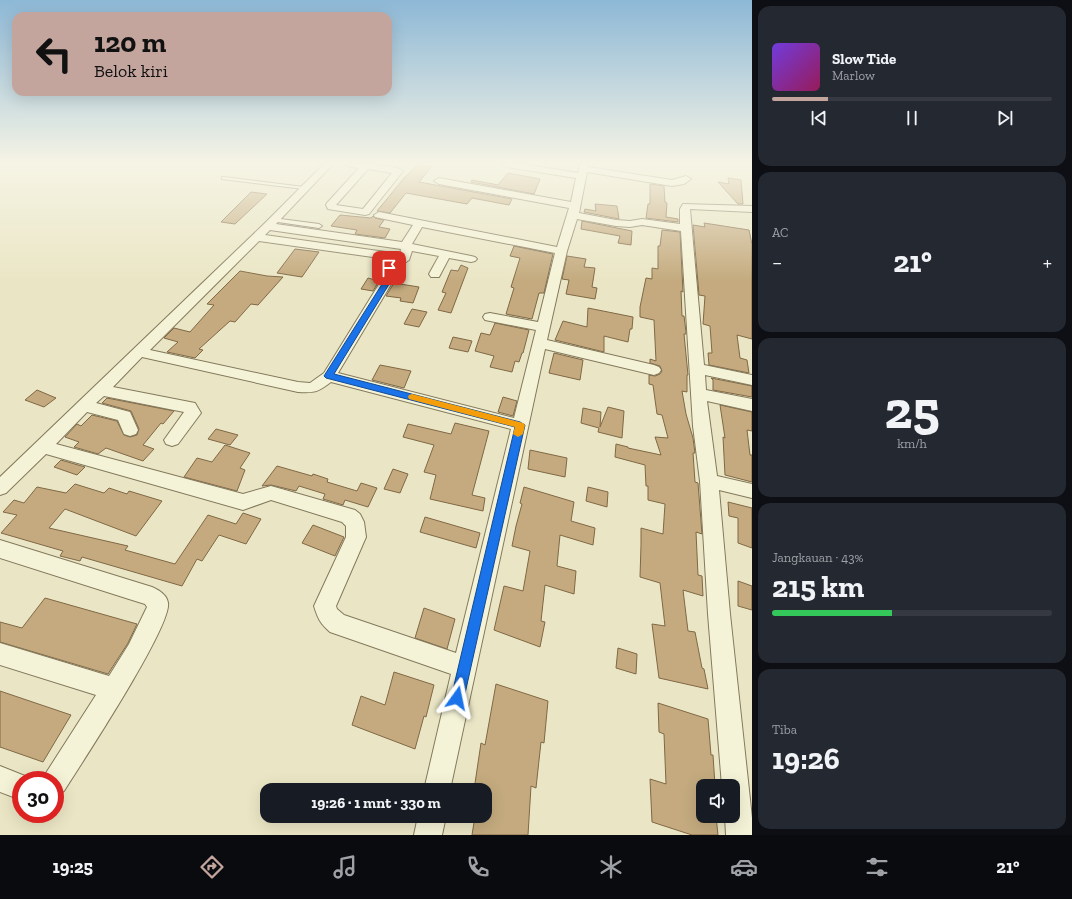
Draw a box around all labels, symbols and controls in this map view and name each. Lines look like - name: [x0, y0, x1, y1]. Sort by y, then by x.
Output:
- text: 120 m: [94, 26, 166, 59]
- icon: left: [28, 28, 80, 80]
- text: Slow Tide: [832, 50, 896, 68]
- text: Belok kiri: [94, 60, 168, 82]
- text: Marlow: [832, 68, 875, 83]
- icon: previous: [808, 107, 830, 129]
- icon: pause: [901, 107, 923, 129]
- icon: next: [994, 107, 1016, 129]
- text: AC: [772, 225, 789, 240]
- text: 21°: [893, 244, 932, 280]
- text: −: [772, 249, 782, 276]
- text: +: [1043, 249, 1052, 276]
- pin: [372, 251, 406, 285]
- icon: arrive: [378, 257, 400, 279]
- text: 25: [884, 379, 940, 441]
- text: km/h: [897, 436, 927, 451]
- text: Jangkauan · 43%: [772, 550, 864, 565]
- text: 215 km: [772, 569, 864, 605]
- position arrow: [436, 677, 478, 719]
- text: Tiba: [772, 722, 797, 737]
- text: 19:26: [772, 741, 840, 777]
- speed limit sign: 30: [12, 771, 64, 823]
- map controls: [696, 779, 740, 823]
- button: sound: [696, 779, 740, 823]
- text: 19:26 · 1 mnt · 330 m: [311, 794, 441, 812]
- icon: directions: [198, 853, 226, 881]
- icon: music: [331, 853, 359, 881]
- icon: phone: [464, 853, 492, 881]
- icon: climate: [597, 853, 625, 881]
- icon: car: [730, 853, 758, 881]
- icon: filters: [863, 853, 891, 881]
- text: 19:25: [53, 856, 93, 878]
- text: 21°: [996, 856, 1019, 878]

